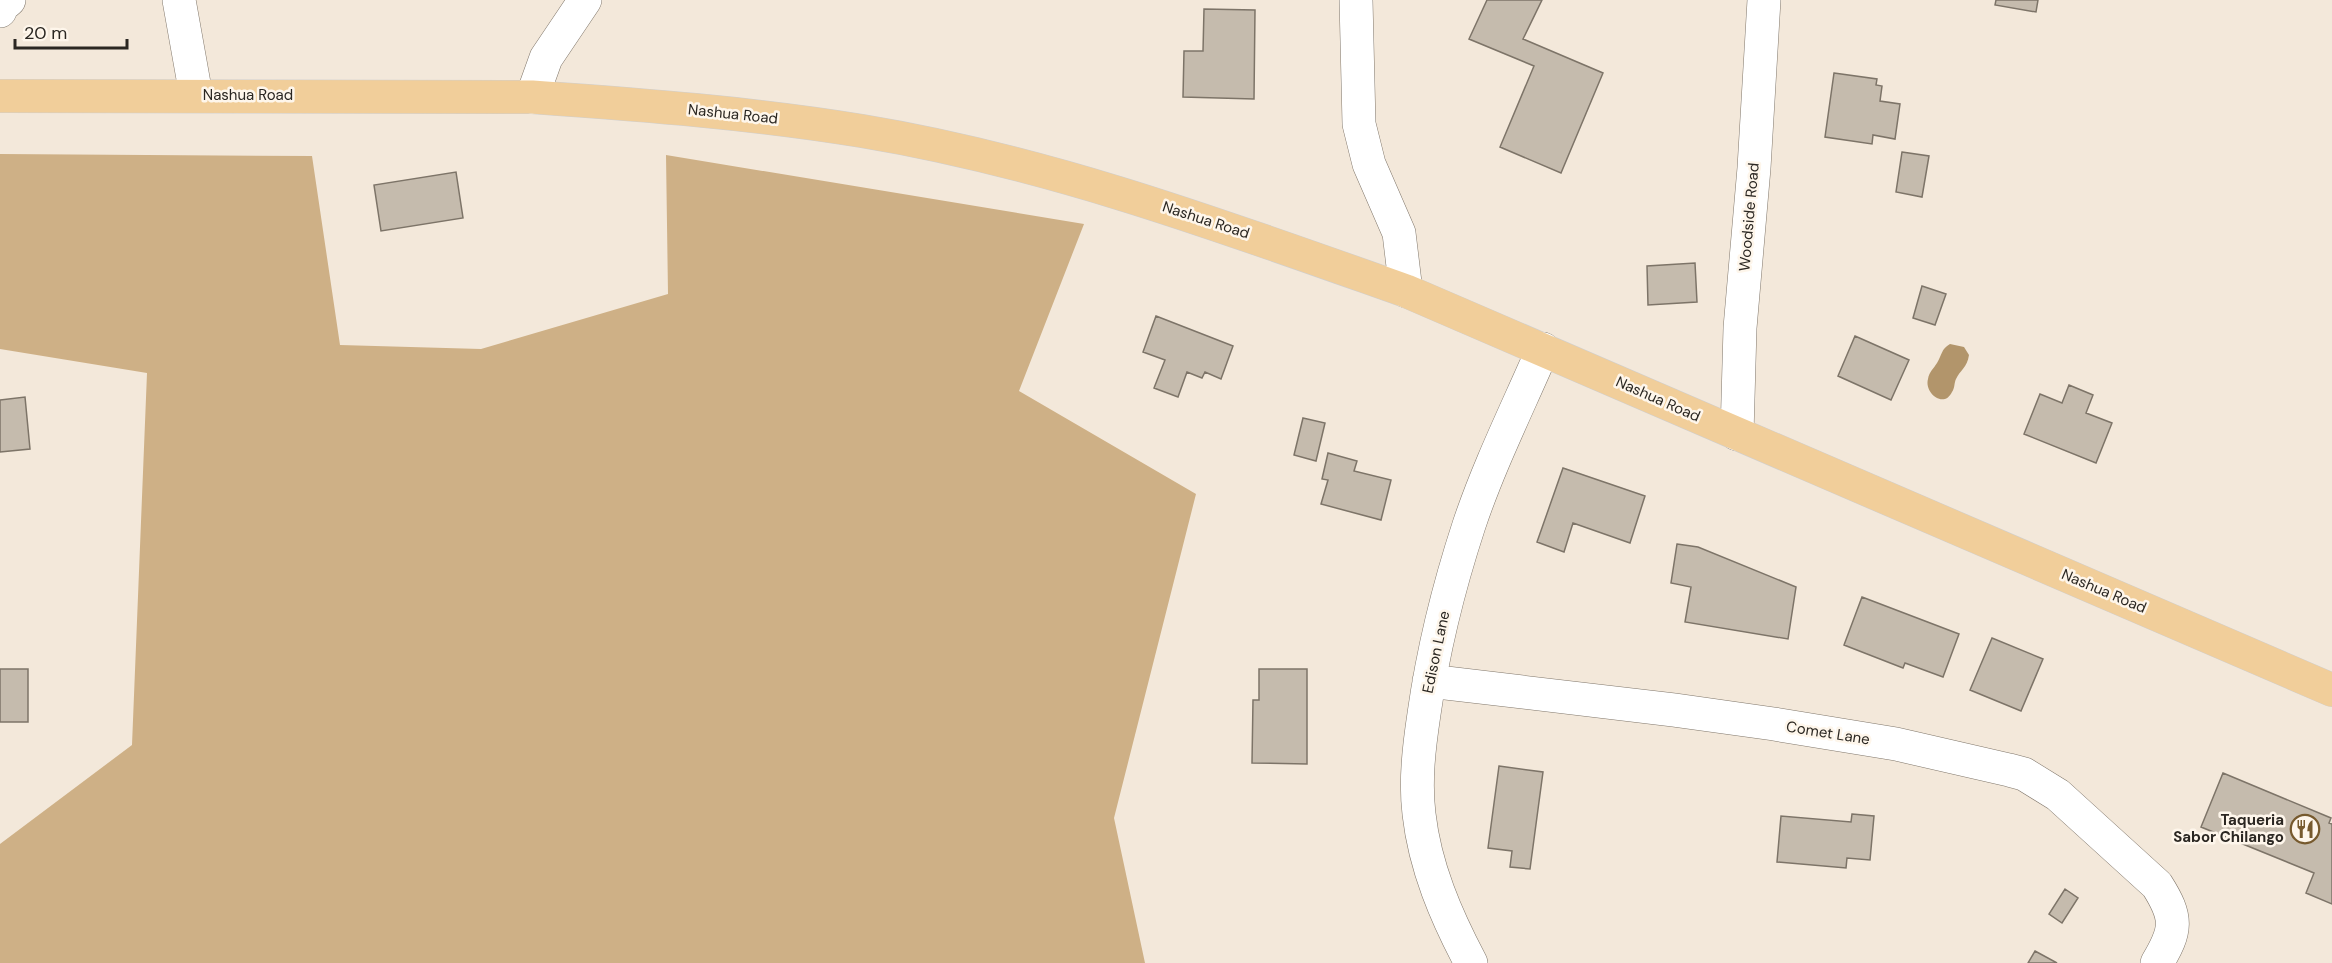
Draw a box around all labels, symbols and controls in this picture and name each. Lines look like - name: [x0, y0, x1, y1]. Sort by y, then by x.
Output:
- scale bar: [15, 12, 128, 50]
- text: 20 m: [24, 21, 67, 45]
- street label: Nashua Road: [203, 85, 293, 105]
- street label: Nashua Road: [687, 99, 779, 129]
- street label: Woodside Road: [1734, 162, 1764, 272]
- street label: Nashua Road: [1160, 197, 1252, 243]
- street label: Nashua Road: [1613, 371, 1703, 427]
- street label: Nashua Road: [2059, 564, 2149, 618]
- street label: Edison Lane: [1418, 609, 1454, 695]
- street label: Comet Lane: [1785, 717, 1871, 749]
- place label: Taqueria Sabor Chilango: [2173, 810, 2284, 847]
- restaurant icon: Taqueria Sabor Chilango: [2289, 813, 2321, 845]

